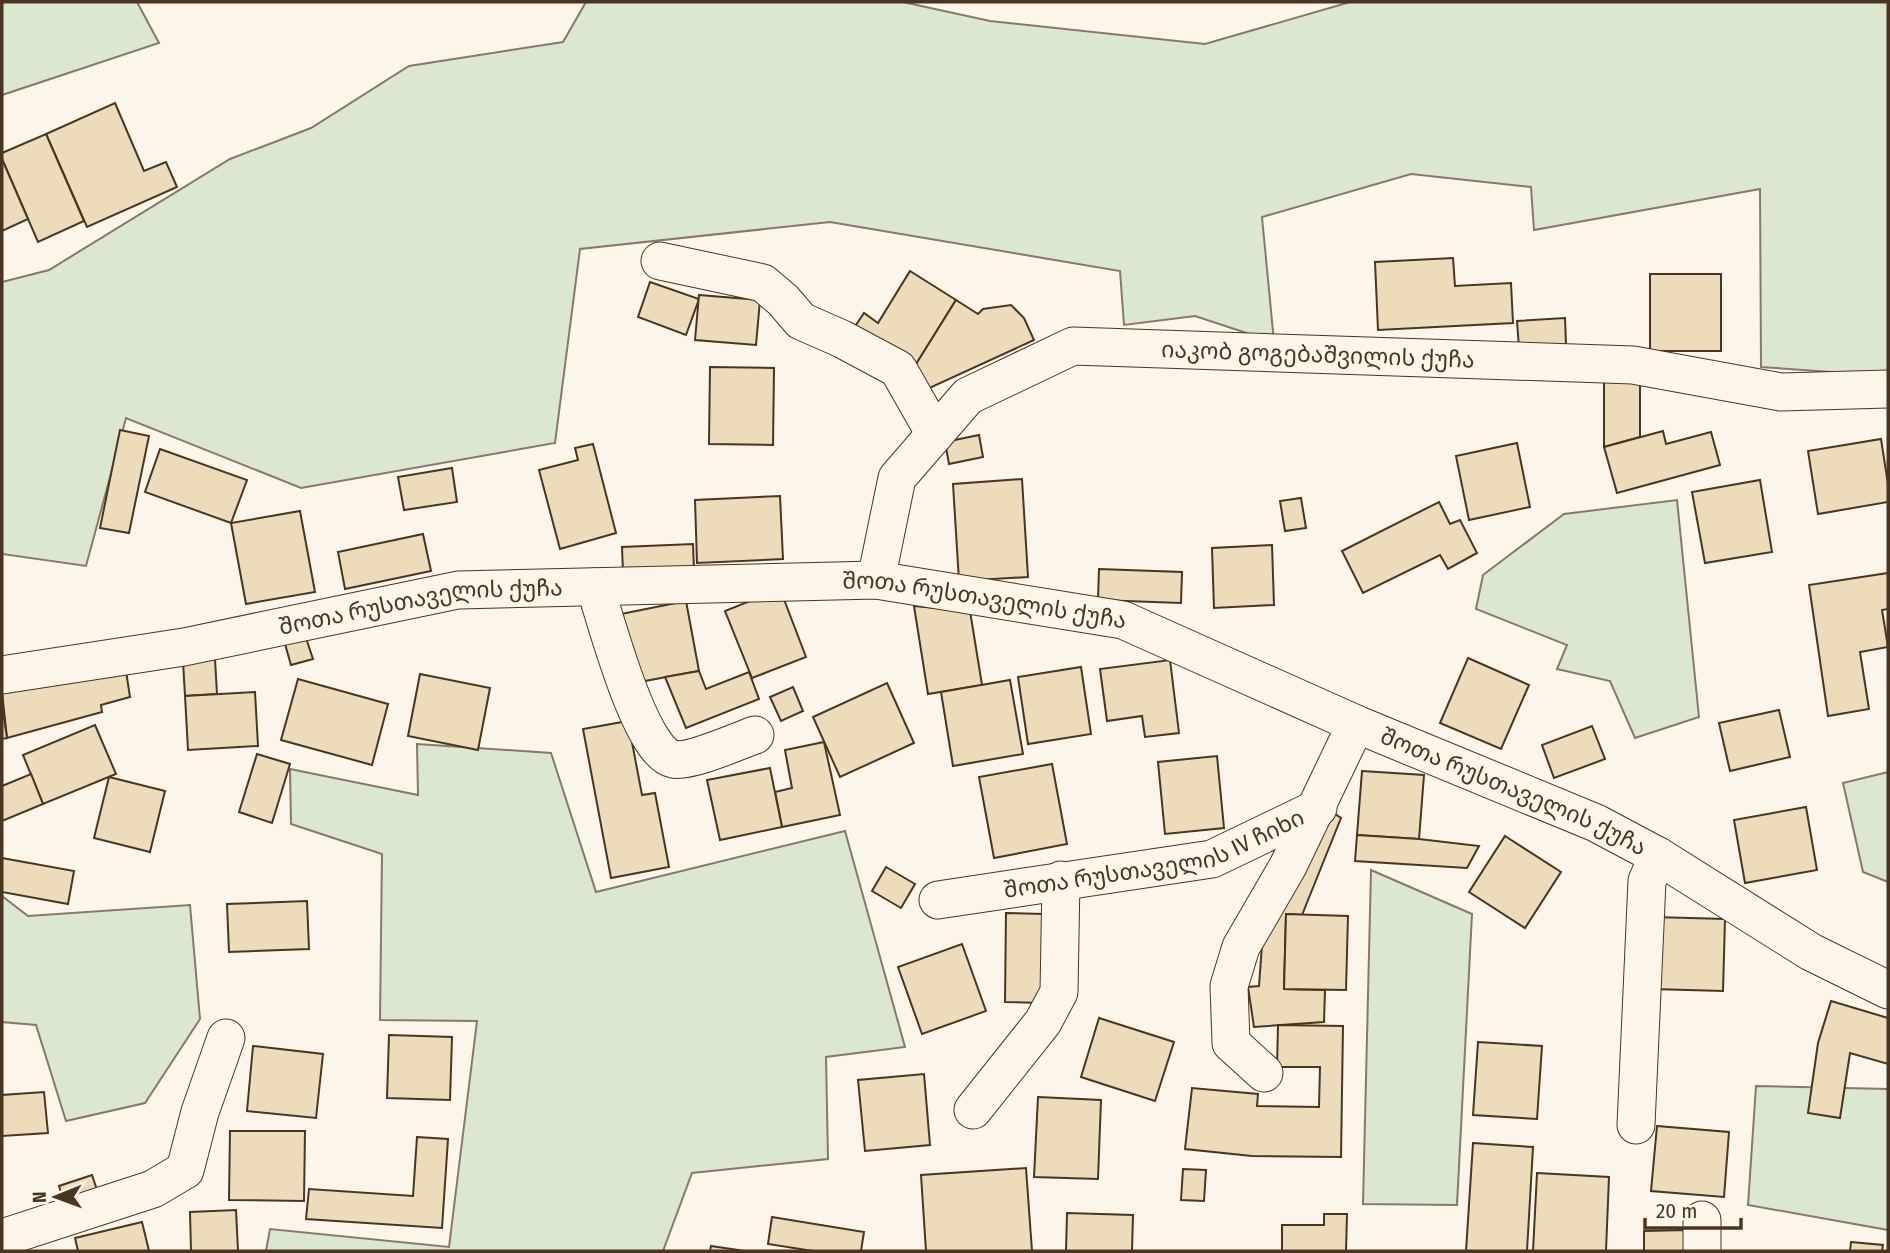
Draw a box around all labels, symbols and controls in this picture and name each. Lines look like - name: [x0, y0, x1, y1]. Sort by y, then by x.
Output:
- street label: იაკობ გოგებაშვილის ქუჩა: [1161, 335, 1475, 374]
- street label: შოთა რუსთაველის ქუჩა: [842, 566, 1128, 634]
- street label: შოთა რუსთაველის ქუჩა: [276, 574, 563, 641]
- street label: შოთა რუსთაველის ქუჩა: [1376, 722, 1652, 861]
- street label: შოთა რუსთაველის IV ჩიხი: [1002, 803, 1308, 904]
- north arrow: [21, 1162, 91, 1232]
- scale bar: [1645, 1186, 1741, 1230]
- text: N: [28, 1191, 51, 1203]
- text: 20 m: [1656, 1198, 1697, 1224]

